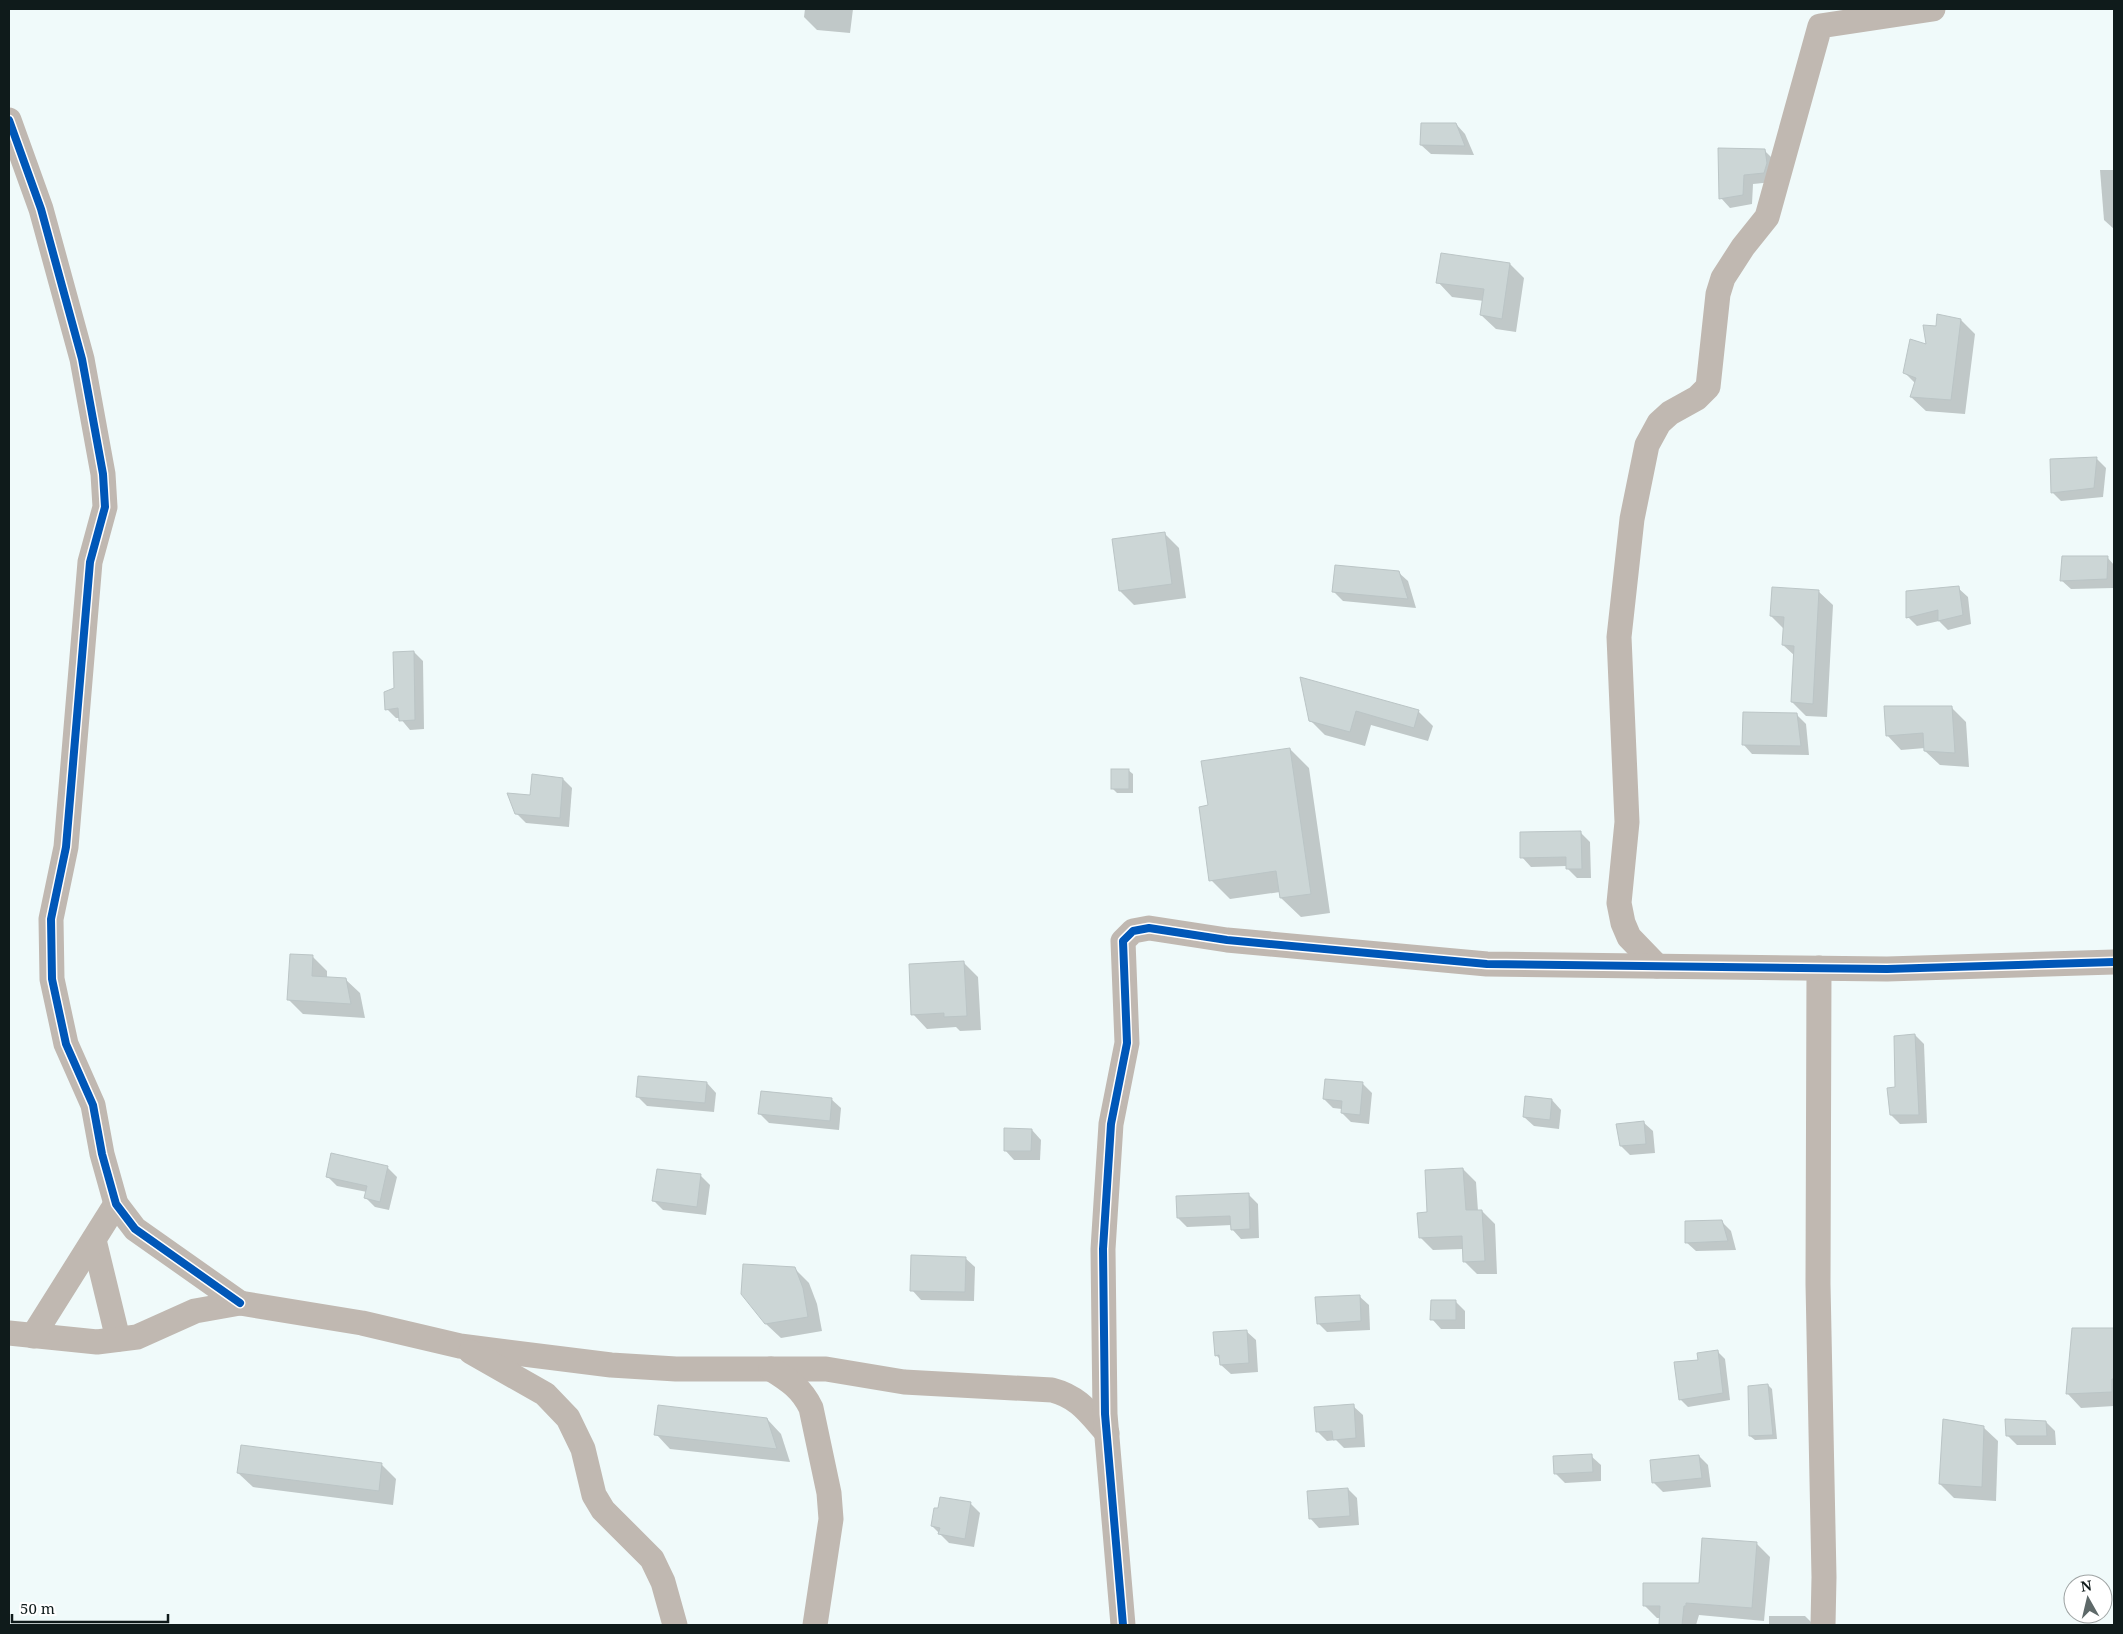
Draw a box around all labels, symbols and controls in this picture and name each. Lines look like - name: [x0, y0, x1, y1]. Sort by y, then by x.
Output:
- north arrow: [2063, 1574, 2113, 1624]
- text: N: [2079, 1575, 2093, 1596]
- scale bar: [12, 1592, 169, 1624]
- text: 50 m: [20, 1598, 55, 1618]

